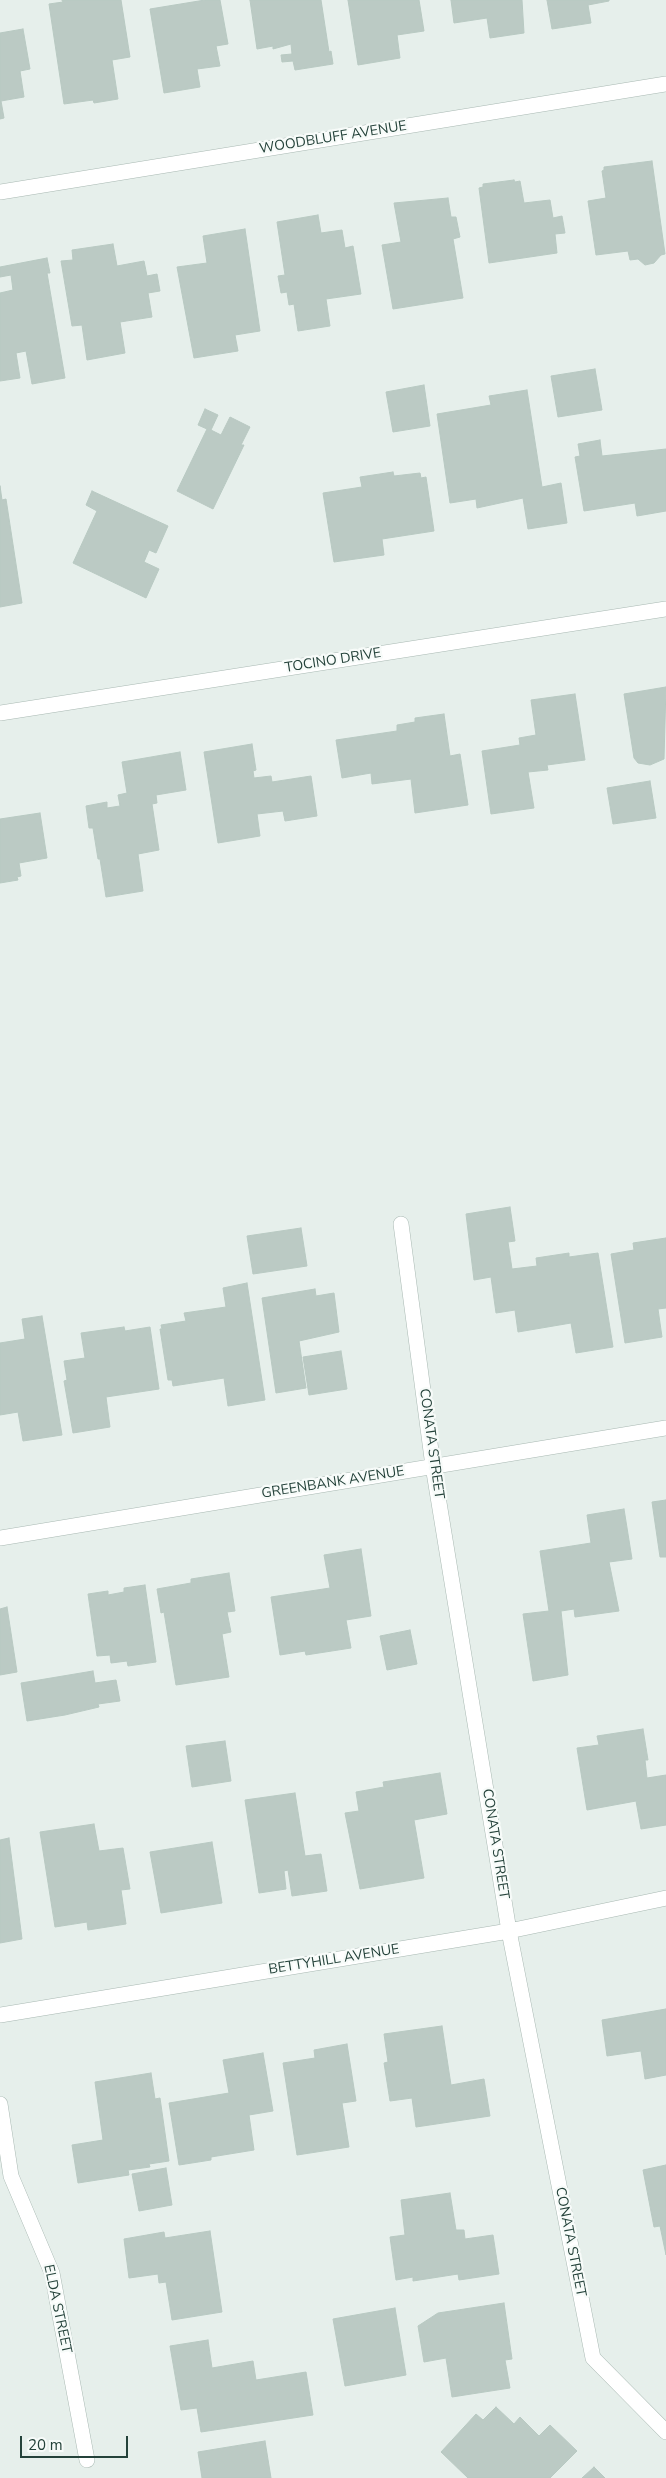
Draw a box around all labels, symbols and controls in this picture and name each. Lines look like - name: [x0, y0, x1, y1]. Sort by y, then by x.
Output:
- street label: WOODBLUFF AVENUE: [258, 118, 408, 158]
- street label: TOCINO DRIVE: [284, 645, 382, 677]
- street label: CONATA STREET: [415, 1388, 447, 1500]
- street label: GREENBANK AVENUE: [260, 1463, 406, 1503]
- street label: CONATA STREET: [478, 1788, 512, 1900]
- street label: BETTYHILL AVENUE: [267, 1941, 401, 1979]
- street label: CONATA STREET: [551, 2186, 589, 2298]
- street label: ELDA STREET: [39, 2263, 75, 2355]
- scale bar: [22, 2426, 130, 2458]
- text: 20 m: [28, 2435, 63, 2455]

